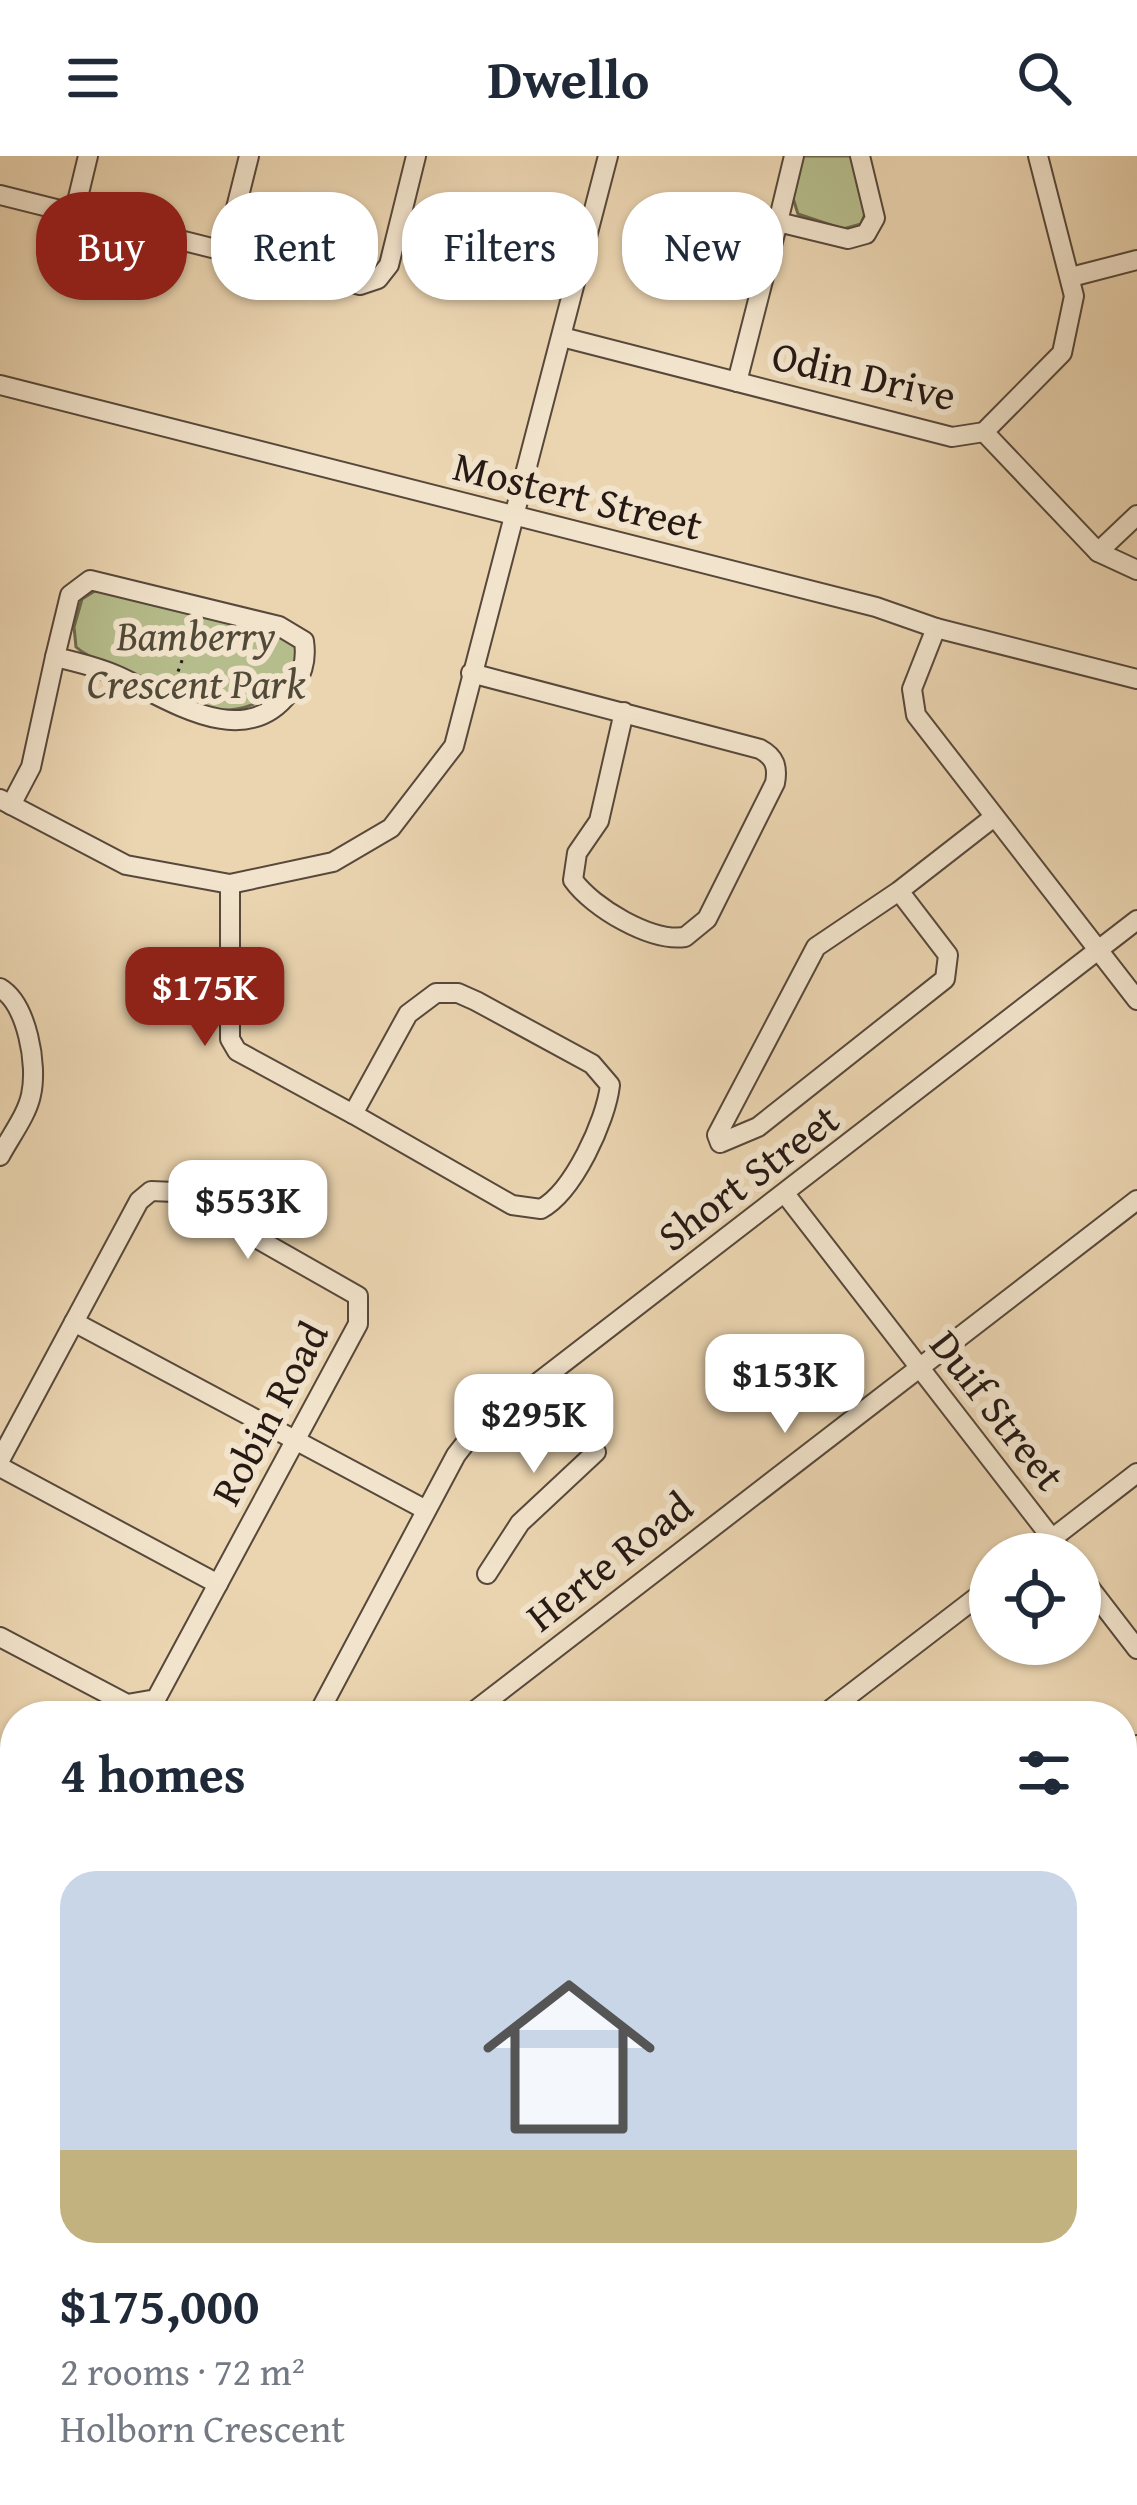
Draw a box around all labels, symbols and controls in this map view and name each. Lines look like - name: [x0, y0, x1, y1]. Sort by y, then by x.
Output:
- text: Dwello: [488, 39, 649, 118]
- icon: menu: [60, 45, 126, 111]
- icon: search: [1011, 45, 1077, 111]
- chip: Buy: [36, 192, 187, 300]
- chip: Rent: [211, 192, 378, 300]
- chip: Filters: [402, 192, 598, 300]
- chip: New: [622, 192, 783, 300]
- street label: Odin Drive: [766, 324, 962, 425]
- street label: Mostert Street: [447, 434, 709, 555]
- park label: Bamberry Crescent Park: [87, 604, 306, 713]
- pin: $175K: [121, 947, 289, 1049]
- text: $175K: [152, 957, 258, 1014]
- street label: Short Street: [644, 1088, 851, 1265]
- pin: $553K: [164, 1160, 332, 1262]
- text: $553K: [195, 1170, 301, 1227]
- street label: Robin Road: [195, 1310, 343, 1515]
- street label: Duif Street: [916, 1316, 1081, 1503]
- pin: $153K: [701, 1334, 869, 1436]
- text: $153K: [732, 1344, 838, 1401]
- pin: $295K: [450, 1374, 618, 1476]
- text: $295K: [481, 1384, 587, 1441]
- street label: Herte Road: [512, 1476, 705, 1645]
- map controls: [969, 1533, 1101, 1665]
- button: locate: [969, 1533, 1101, 1665]
- text: 4 homes: [60, 1736, 246, 1811]
- icon: filters: [1011, 1740, 1077, 1806]
- icon: home: [461, 1949, 677, 2165]
- text: $175,000: [60, 2267, 259, 2342]
- text: 2 rooms · 72 m²: [60, 2342, 305, 2399]
- text: Holborn Crescent: [60, 2399, 345, 2456]

